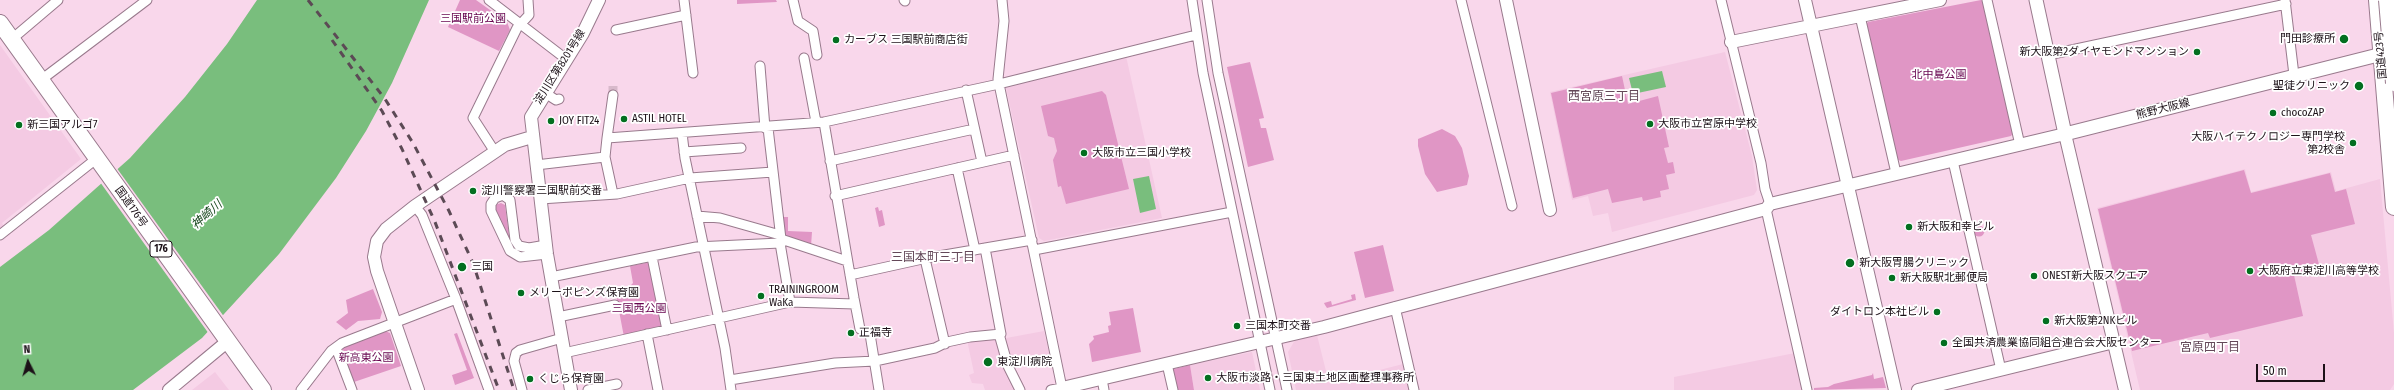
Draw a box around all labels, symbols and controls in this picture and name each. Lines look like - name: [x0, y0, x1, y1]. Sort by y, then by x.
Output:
- park label: 三国駅前公園: [440, 12, 506, 26]
- street label: 淀川区第8201号線: [532, 27, 588, 107]
- street label: 国道423号: [2372, 31, 2390, 79]
- place label: 門田診療所: [2280, 32, 2335, 46]
- place label: カーブス 三国駅前商店街: [844, 33, 968, 47]
- marker: 門田診療所: [2338, 33, 2350, 45]
- marker: カーブス 三国駅前商店街: [831, 35, 841, 45]
- place label: 新大阪第2ダイヤモンドマンション: [2019, 45, 2189, 59]
- marker: 新大阪第2ダイヤモンドマンション: [2192, 47, 2202, 57]
- park label: 北中島公園: [1912, 68, 1966, 82]
- place label: 聖徒クリニック: [2273, 79, 2350, 93]
- marker: 聖徒クリニック: [2353, 80, 2365, 92]
- district label: 西宮原三丁目: [1568, 90, 1640, 104]
- street label: 熊野大阪線: [2135, 96, 2191, 122]
- place label: chocoZAP: [2281, 106, 2324, 120]
- marker: chocoZAP: [2268, 108, 2278, 118]
- place label: ASTIL HOTEL: [632, 112, 687, 126]
- place label: JOY FIT24: [559, 114, 599, 128]
- marker: ASTIL HOTEL: [619, 114, 629, 124]
- marker: JOY FIT24: [546, 116, 556, 126]
- place label: 大阪市立宮原中学校: [1658, 117, 1757, 131]
- place label: 新三国アルゴ7: [27, 118, 97, 132]
- marker: 大阪市立宮原中学校: [1645, 119, 1655, 129]
- marker: 新三国アルゴ7: [14, 120, 24, 130]
- place label: 大阪ハイテクノロジー専門学校 第2校舎: [2191, 130, 2345, 156]
- marker: 大阪ハイテクノロジー専門学校 第2校舎: [2348, 138, 2358, 148]
- place label: 大阪市立三国小学校: [1092, 146, 1191, 160]
- marker: 大阪市立三国小学校: [1079, 148, 1089, 158]
- street label: 国道176号: [112, 184, 150, 230]
- place label: 淀川警察署三国駅前交番: [481, 184, 602, 198]
- marker: 淀川警察署三国駅前交番: [468, 186, 478, 196]
- water label: 神崎川: [189, 198, 225, 232]
- place label: 新大阪和幸ビル: [1917, 220, 1994, 234]
- marker: 新大阪和幸ビル: [1904, 222, 1914, 232]
- road number: 176: [150, 241, 172, 257]
- district label: 三国本町三丁目: [891, 251, 975, 265]
- place label: 新大阪胃腸クリニック: [1859, 256, 1969, 270]
- marker: 新大阪胃腸クリニック: [1844, 257, 1856, 269]
- place label: 三国: [471, 260, 493, 274]
- marker: 三国: [456, 261, 468, 273]
- place label: 大阪府立東淀川高等学校: [2258, 264, 2379, 278]
- marker: 大阪府立東淀川高等学校: [2245, 266, 2255, 276]
- place label: ONEST新大阪スクエア: [2042, 269, 2148, 283]
- place label: 新大阪駅北郵便局: [1900, 271, 1988, 285]
- marker: ONEST新大阪スクエア: [2029, 271, 2039, 281]
- marker: 新大阪駅北郵便局: [1887, 273, 1897, 283]
- place label: TRAININGROOM WaKa: [769, 283, 839, 309]
- place label: メリーポピンズ保育園: [529, 286, 639, 300]
- marker: メリーポピンズ保育園: [516, 288, 526, 298]
- marker: TRAININGROOM WaKa: [756, 291, 766, 301]
- park label: 三国西公園: [612, 302, 666, 316]
- place label: ダイトロン本社ビル: [1830, 305, 1929, 319]
- marker: ダイトロン本社ビル: [1932, 307, 1942, 317]
- place label: 新大阪第2NKビル: [2054, 314, 2137, 328]
- marker: 新大阪第2NKビル: [2041, 316, 2051, 326]
- place label: 三国本町交番: [1245, 319, 1311, 333]
- marker: 三国本町交番: [1232, 321, 1242, 331]
- place label: 正福寺: [859, 326, 892, 340]
- marker: 正福寺: [846, 328, 856, 338]
- place label: 全国共済農業協同組合連合会大阪センター: [1952, 336, 2161, 350]
- marker: 全国共済農業協同組合連合会大阪センター: [1939, 338, 1949, 348]
- district label: 宮原四丁目: [2180, 341, 2240, 355]
- north arrow: [8, 342, 48, 382]
- text: N: [23, 343, 31, 356]
- park label: 新高東公園: [339, 351, 393, 365]
- place label: 東淀川病院: [997, 355, 1052, 369]
- marker: 東淀川病院: [982, 356, 994, 368]
- scale bar: [2258, 356, 2327, 382]
- text: 50 m: [2263, 364, 2287, 378]
- place label: 大阪市淡路・三国東土地区画整理事務所: [1216, 371, 1414, 385]
- place label: くじら保育園: [538, 372, 604, 386]
- marker: 大阪市淡路・三国東土地区画整理事務所: [1203, 373, 1213, 383]
- marker: くじら保育園: [525, 374, 535, 384]

